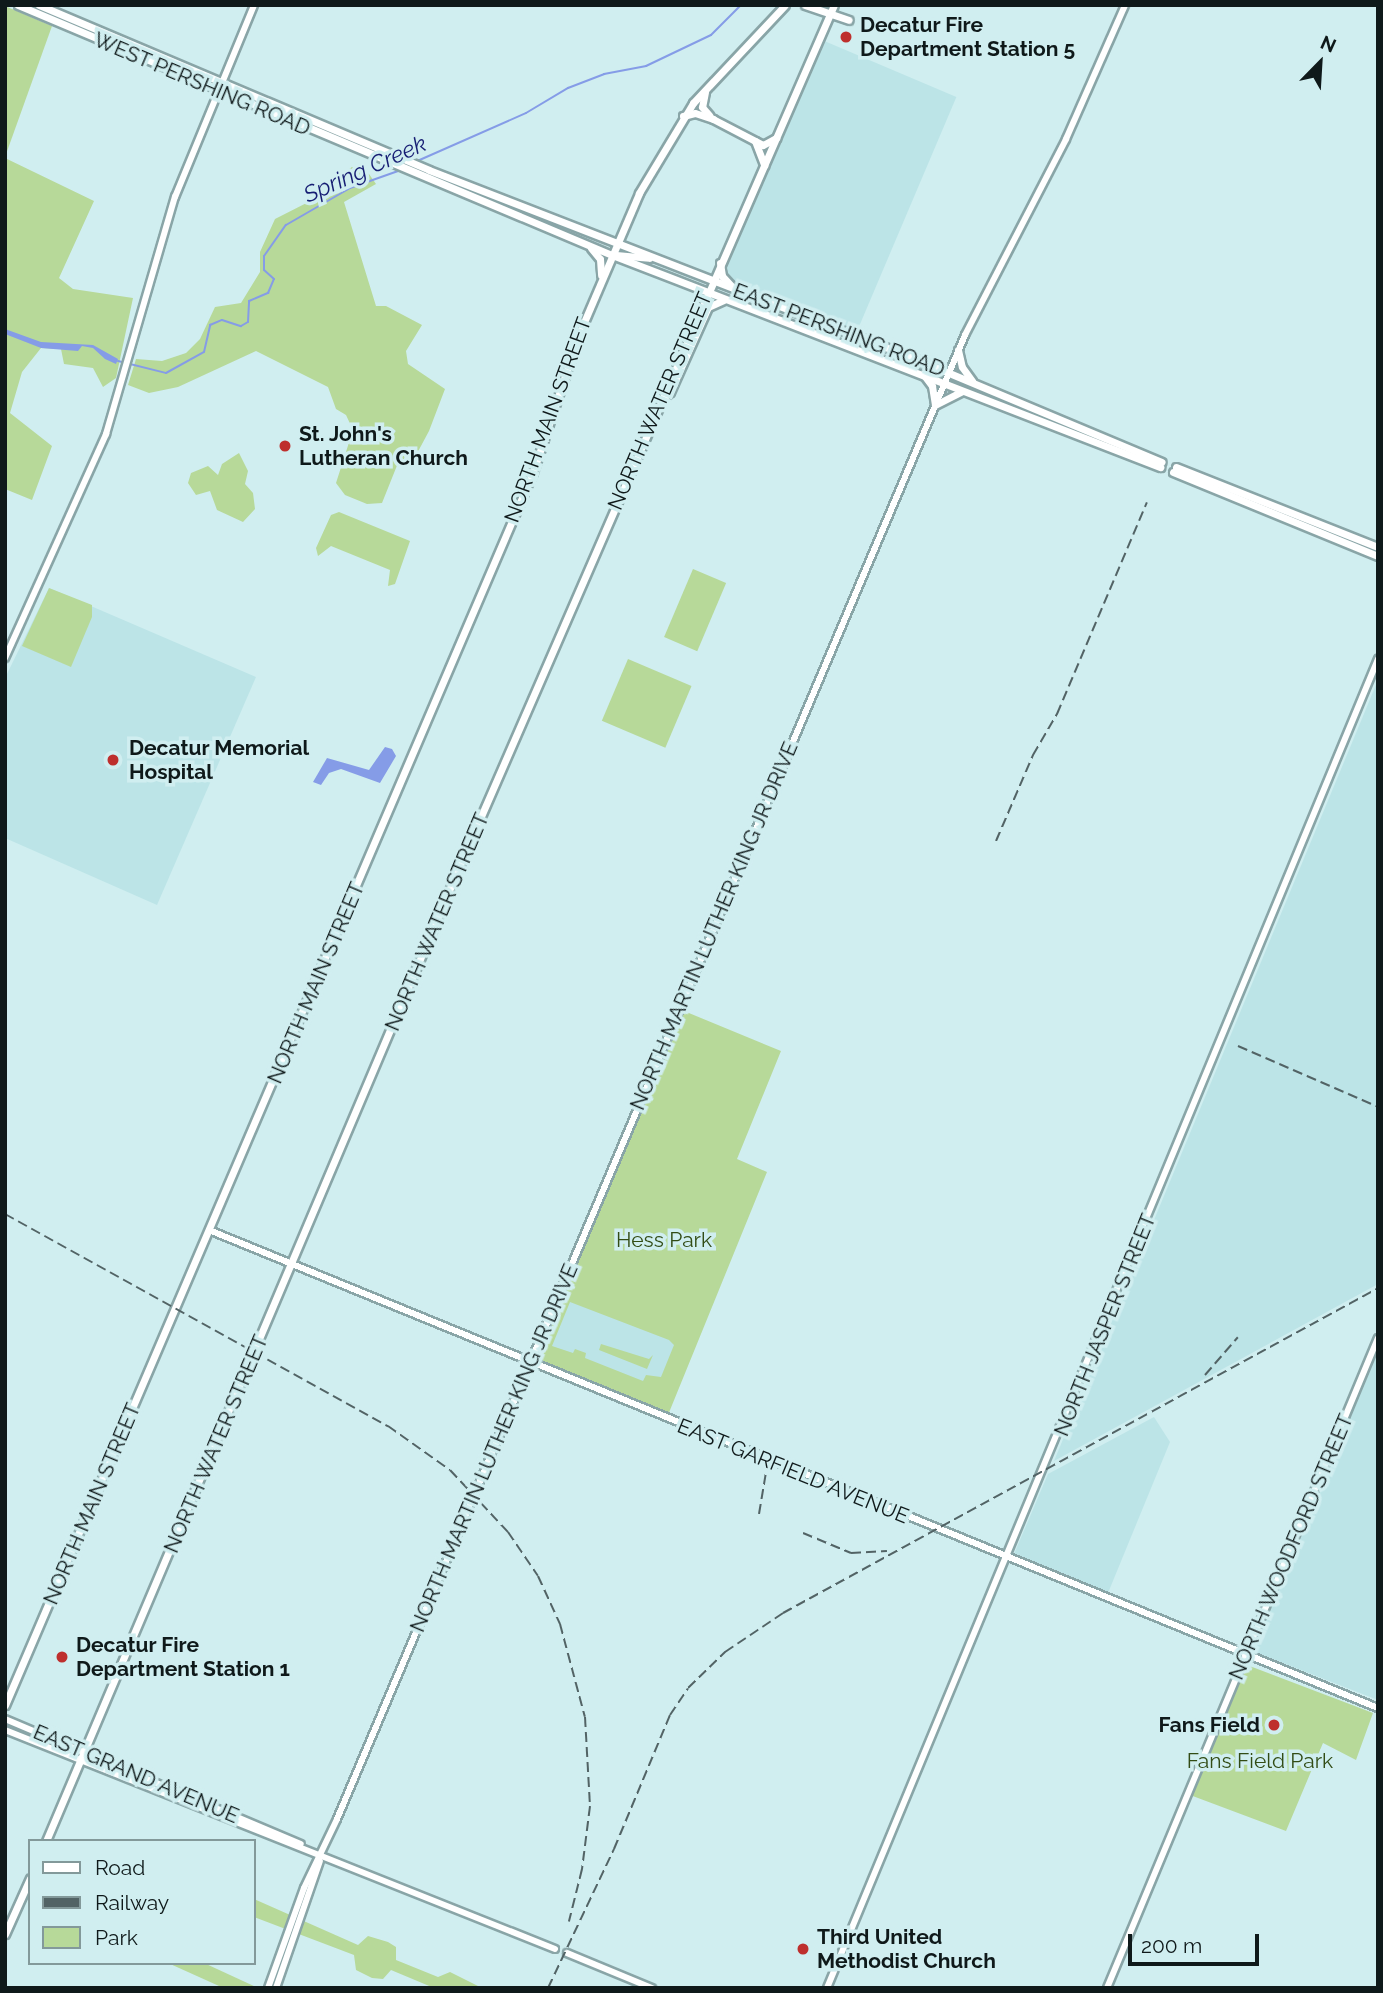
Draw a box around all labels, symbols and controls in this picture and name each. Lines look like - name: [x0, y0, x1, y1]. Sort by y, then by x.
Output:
- place label: Decatur Fire Department Station 5: [860, 12, 1075, 62]
- street label: WEST PERSHING ROAD: [90, 27, 314, 141]
- north arrow: [1285, 28, 1355, 98]
- marker: Decatur Fire Department Station 5: [838, 29, 854, 45]
- text: N: [1317, 31, 1340, 57]
- water label: Spring Creek: [299, 130, 431, 208]
- street label: EAST PERSHING ROAD: [729, 278, 949, 382]
- street label: NORTH WATER STREET: [602, 288, 718, 514]
- street label: NORTH MAIN STREET: [499, 314, 597, 526]
- place label: St. John's Lutheran Church: [299, 421, 468, 471]
- marker: St. John's Lutheran Church: [277, 438, 293, 454]
- place label: Decatur Memorial Hospital: [129, 735, 310, 785]
- street label: NORTH MARTIN LUTHER KING JR DRIVE: [625, 738, 803, 1114]
- marker: Decatur Memorial Hospital: [103, 750, 123, 770]
- street label: NORTH WATER STREET: [379, 809, 495, 1035]
- street label: NORTH MAIN STREET: [262, 879, 370, 1087]
- street label: NORTH JASPER STREET: [1049, 1210, 1161, 1440]
- park label: Hess Park: [616, 1227, 712, 1253]
- street label: NORTH MARTIN LUTHER KING JR DRIVE: [405, 1260, 583, 1636]
- street label: NORTH WATER STREET: [158, 1331, 274, 1557]
- street label: NORTH MAIN STREET: [38, 1400, 146, 1608]
- street label: NORTH WOODFORD STREET: [1223, 1410, 1359, 1684]
- street label: EAST GARFIELD AVENUE: [673, 1413, 913, 1529]
- place label: Decatur Fire Department Station 1: [76, 1632, 290, 1682]
- marker: Decatur Fire Department Station 1: [54, 1649, 70, 1665]
- place label: Fans Field: [1159, 1712, 1260, 1738]
- marker: Fans Field: [1266, 1717, 1282, 1733]
- street label: EAST GRAND AVENUE: [29, 1719, 243, 1829]
- park label: Fans Field Park: [1187, 1748, 1333, 1774]
- legend: [28, 1839, 256, 1965]
- text: Road: [95, 1855, 145, 1880]
- text: Railway: [95, 1890, 169, 1915]
- scale bar: [1131, 1920, 1262, 1964]
- place label: Third United Methodist Church: [817, 1924, 996, 1974]
- text: Park: [95, 1925, 138, 1950]
- text: 200 m: [1141, 1933, 1202, 1958]
- marker: Third United Methodist Church: [795, 1941, 811, 1957]

